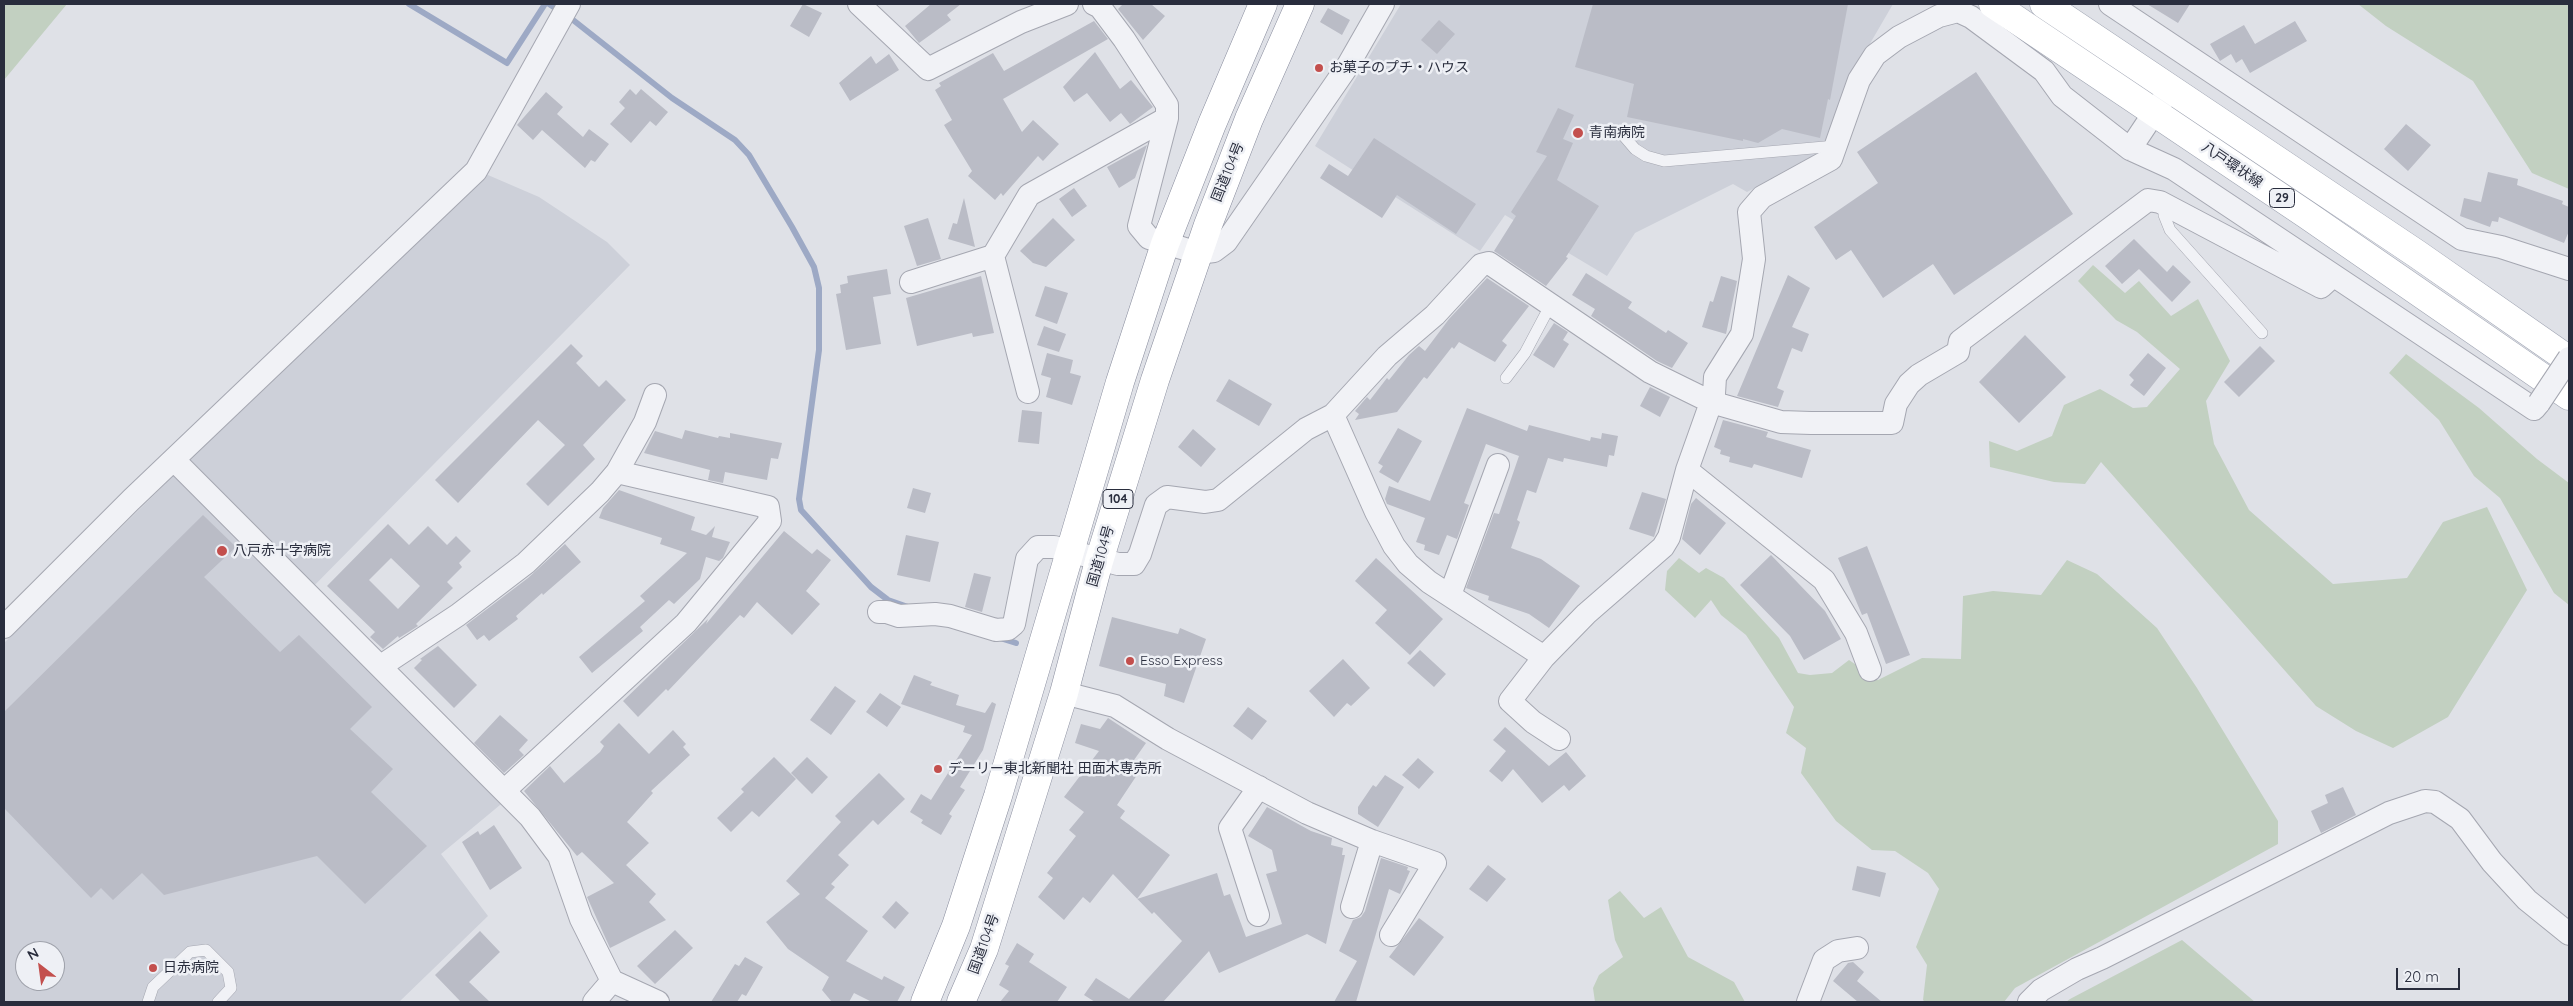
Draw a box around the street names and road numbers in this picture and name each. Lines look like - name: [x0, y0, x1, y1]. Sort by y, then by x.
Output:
- street label: 八戸環状線: [2198, 138, 2266, 192]
- street label: 国道104号: [1208, 140, 1248, 204]
- road number: 29: [2270, 188, 2294, 208]
- road number: 104: [1103, 489, 1133, 508]
- street label: 国道104号: [1084, 523, 1118, 589]
- street label: 国道104号: [965, 912, 1003, 976]

